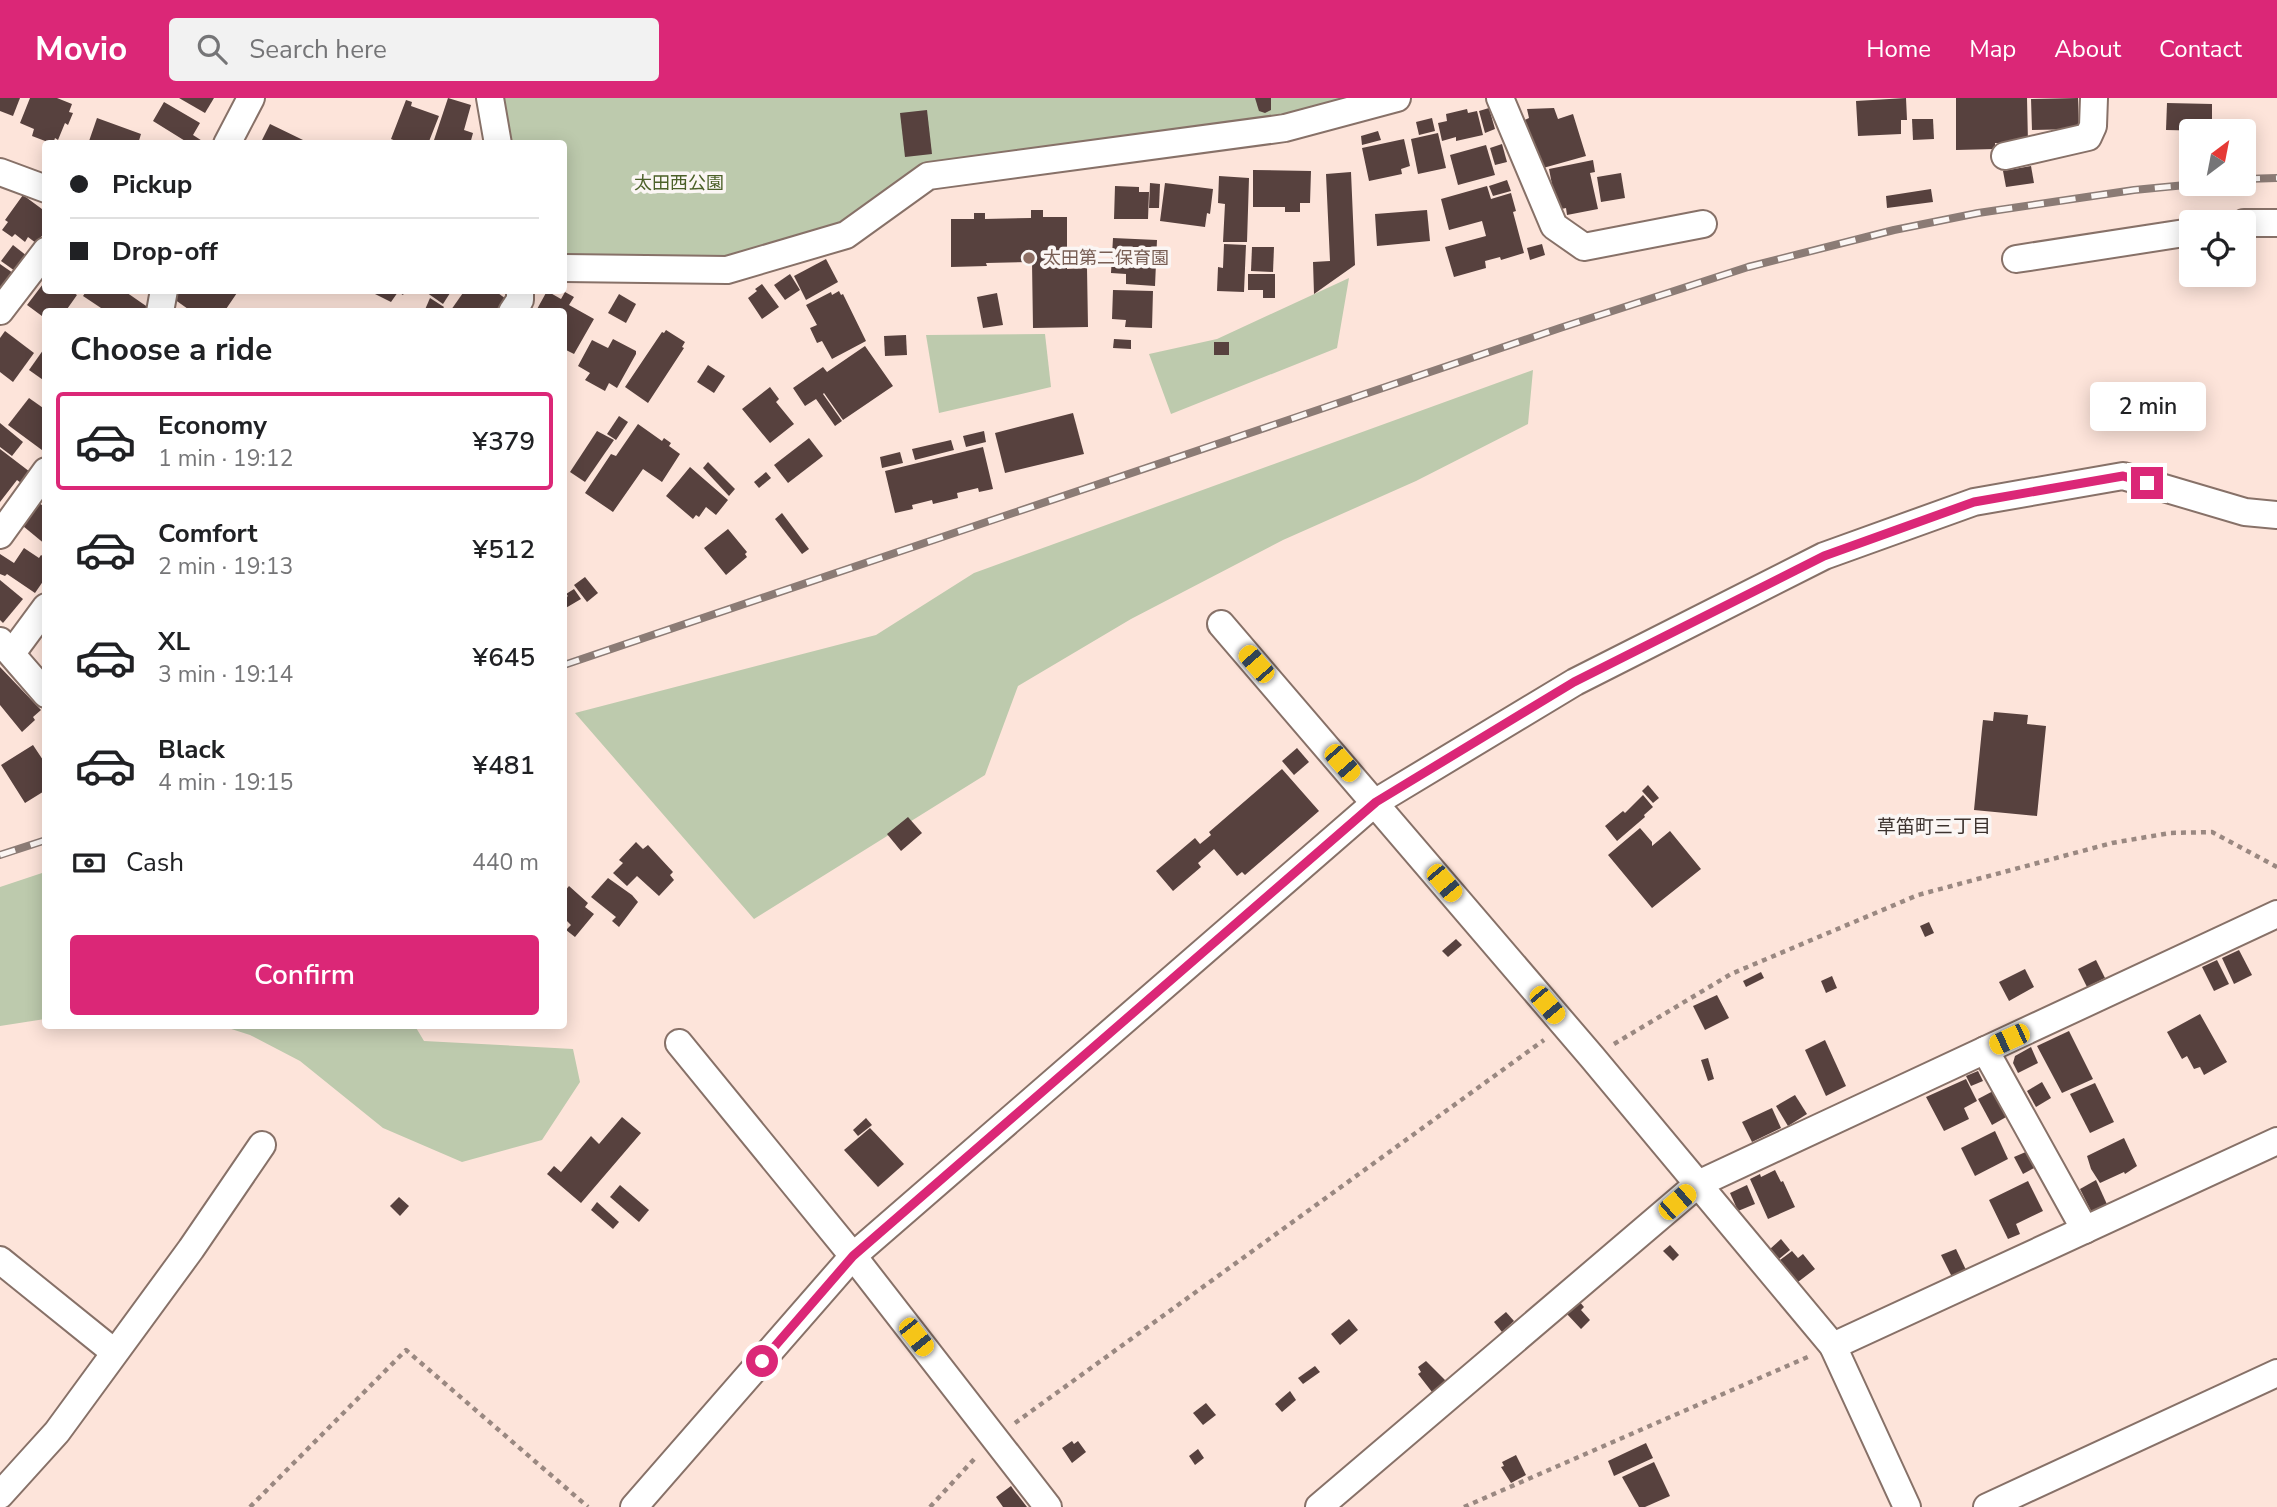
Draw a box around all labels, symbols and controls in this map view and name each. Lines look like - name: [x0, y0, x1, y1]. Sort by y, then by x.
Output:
- search box: [169, 18, 659, 81]
- text: Movio: [35, 27, 127, 72]
- icon: search: [193, 30, 231, 68]
- text: Search here: [249, 32, 387, 67]
- text: Home: [1866, 33, 1931, 65]
- text: Map: [1969, 33, 2016, 65]
- text: About: [2054, 33, 2121, 65]
- text: Contact: [2159, 33, 2242, 65]
- north arrow: [2179, 119, 2256, 196]
- map controls: [2179, 119, 2256, 287]
- text: Pickup: [112, 167, 192, 202]
- park label: 太田西公園: [634, 171, 724, 195]
- button: locate: [2179, 210, 2256, 287]
- text: Drop-off: [112, 234, 218, 269]
- place label: 太田第二保育園: [1043, 246, 1169, 270]
- marker: 太田第二保育園: [1021, 250, 1037, 266]
- text: Choose a ride: [70, 328, 272, 371]
- callout: 2 min: [2089, 382, 2205, 430]
- text: 2 min: [2119, 391, 2177, 422]
- text: Economy: [158, 408, 267, 443]
- icon: car: [74, 410, 137, 473]
- text: ¥379: [473, 424, 535, 459]
- text: 1 min · 19:12: [158, 443, 293, 474]
- route end: [2131, 467, 2163, 499]
- text: Comfort: [158, 516, 258, 551]
- icon: car: [74, 518, 137, 581]
- text: ¥512: [473, 532, 535, 567]
- text: 2 min · 19:13: [158, 551, 293, 582]
- text: XL: [158, 624, 190, 659]
- icon: car: [74, 626, 137, 689]
- text: ¥645: [473, 640, 535, 675]
- car: [1235, 641, 1278, 687]
- text: 3 min · 19:14: [158, 659, 293, 690]
- text: Black: [158, 732, 225, 767]
- icon: car: [74, 734, 137, 797]
- car: [1321, 740, 1364, 786]
- text: ¥481: [473, 748, 535, 783]
- text: 4 min · 19:15: [158, 767, 293, 798]
- district label: 草笛町三丁目: [1877, 814, 1991, 840]
- icon: cash: [70, 844, 108, 882]
- text: Cash: [126, 845, 184, 880]
- text: 440 m: [472, 847, 539, 878]
- car: [1423, 860, 1466, 906]
- button: Confirm: [70, 935, 539, 1015]
- car: [1526, 982, 1569, 1028]
- car: [1986, 1021, 2033, 1057]
- car: [1655, 1180, 1700, 1224]
- car: [895, 1314, 938, 1360]
- route start: [746, 1345, 778, 1377]

